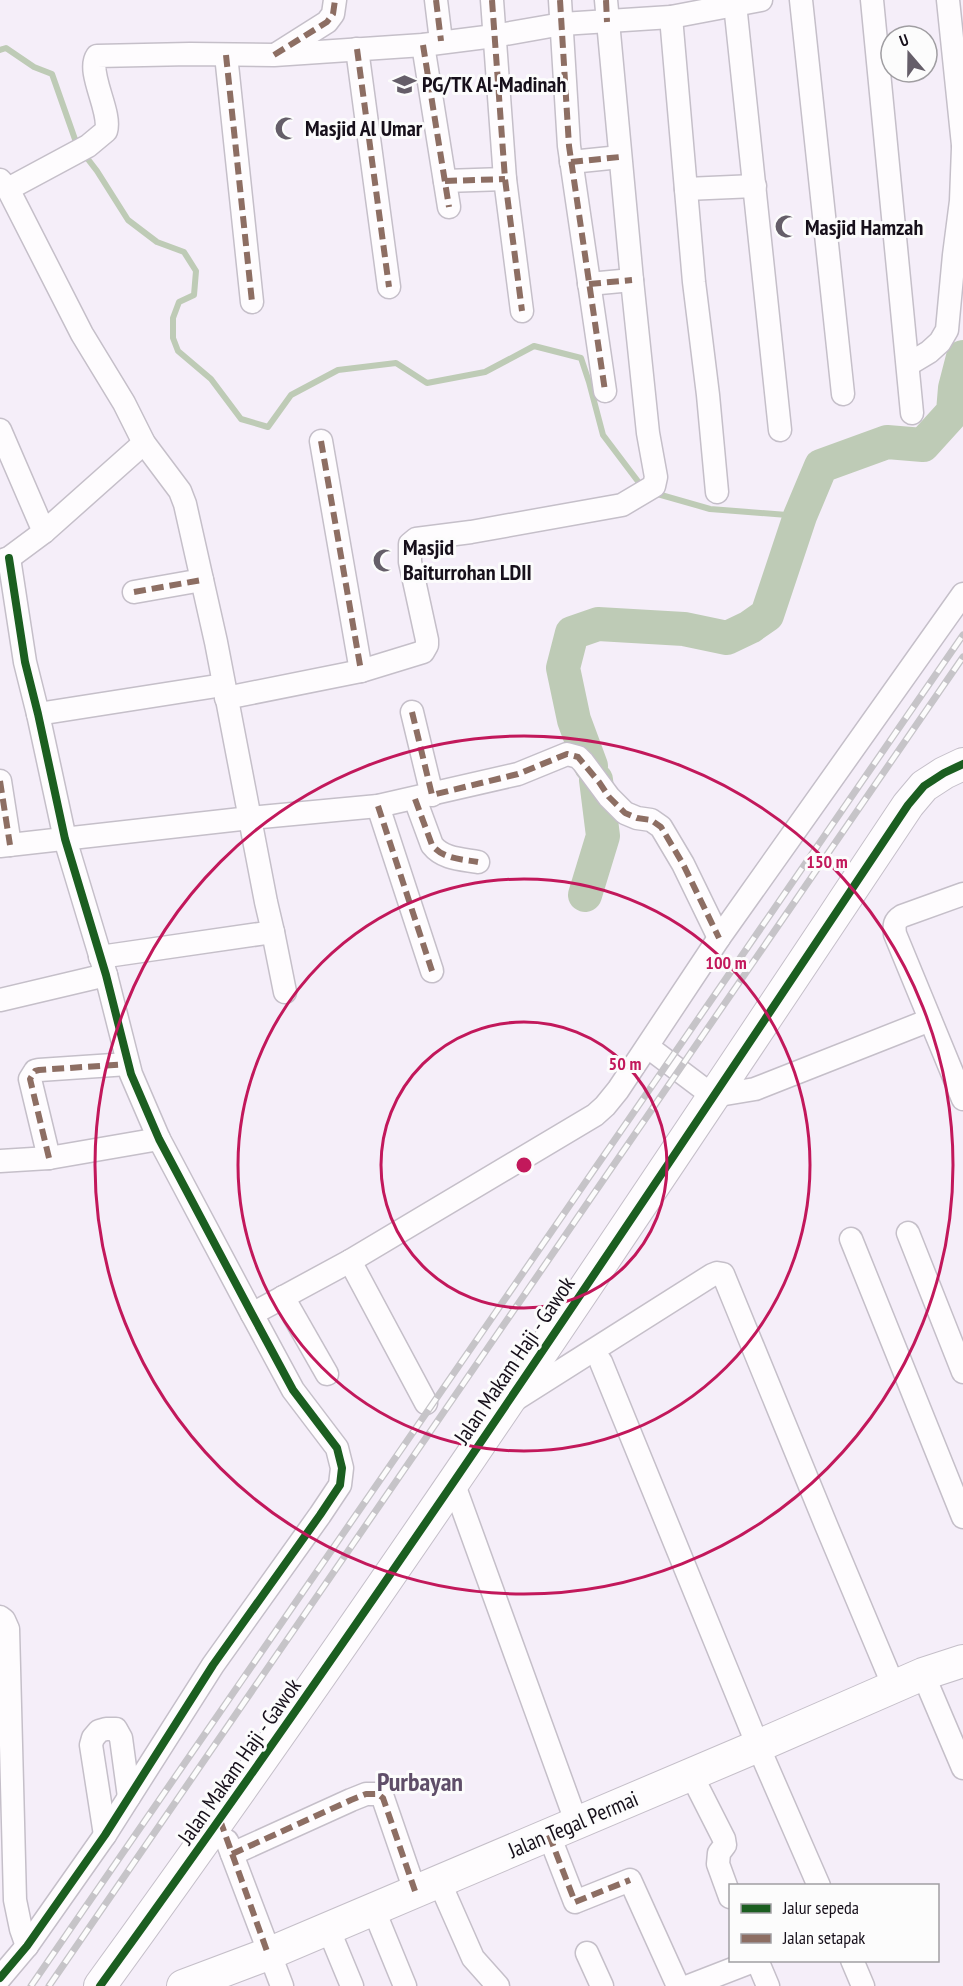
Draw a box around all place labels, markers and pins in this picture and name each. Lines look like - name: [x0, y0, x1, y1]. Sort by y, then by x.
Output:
- place label: PG/TK Al-Madinah: [422, 70, 566, 98]
- school or university icon: PG/TK Al-Madinah: [391, 71, 417, 97]
- place label: Masjid Al Umar: [305, 114, 423, 142]
- mosque icon: Masjid Al Umar: [274, 115, 300, 141]
- place label: Masjid Hamzah: [805, 213, 923, 241]
- mosque icon: Masjid Hamzah: [774, 214, 800, 240]
- place label: Masjid Baiturrohan LDII: [403, 533, 532, 586]
- mosque icon: Masjid Baiturrohan LDII: [372, 547, 398, 573]
- centre of rings: [514, 1155, 534, 1175]

